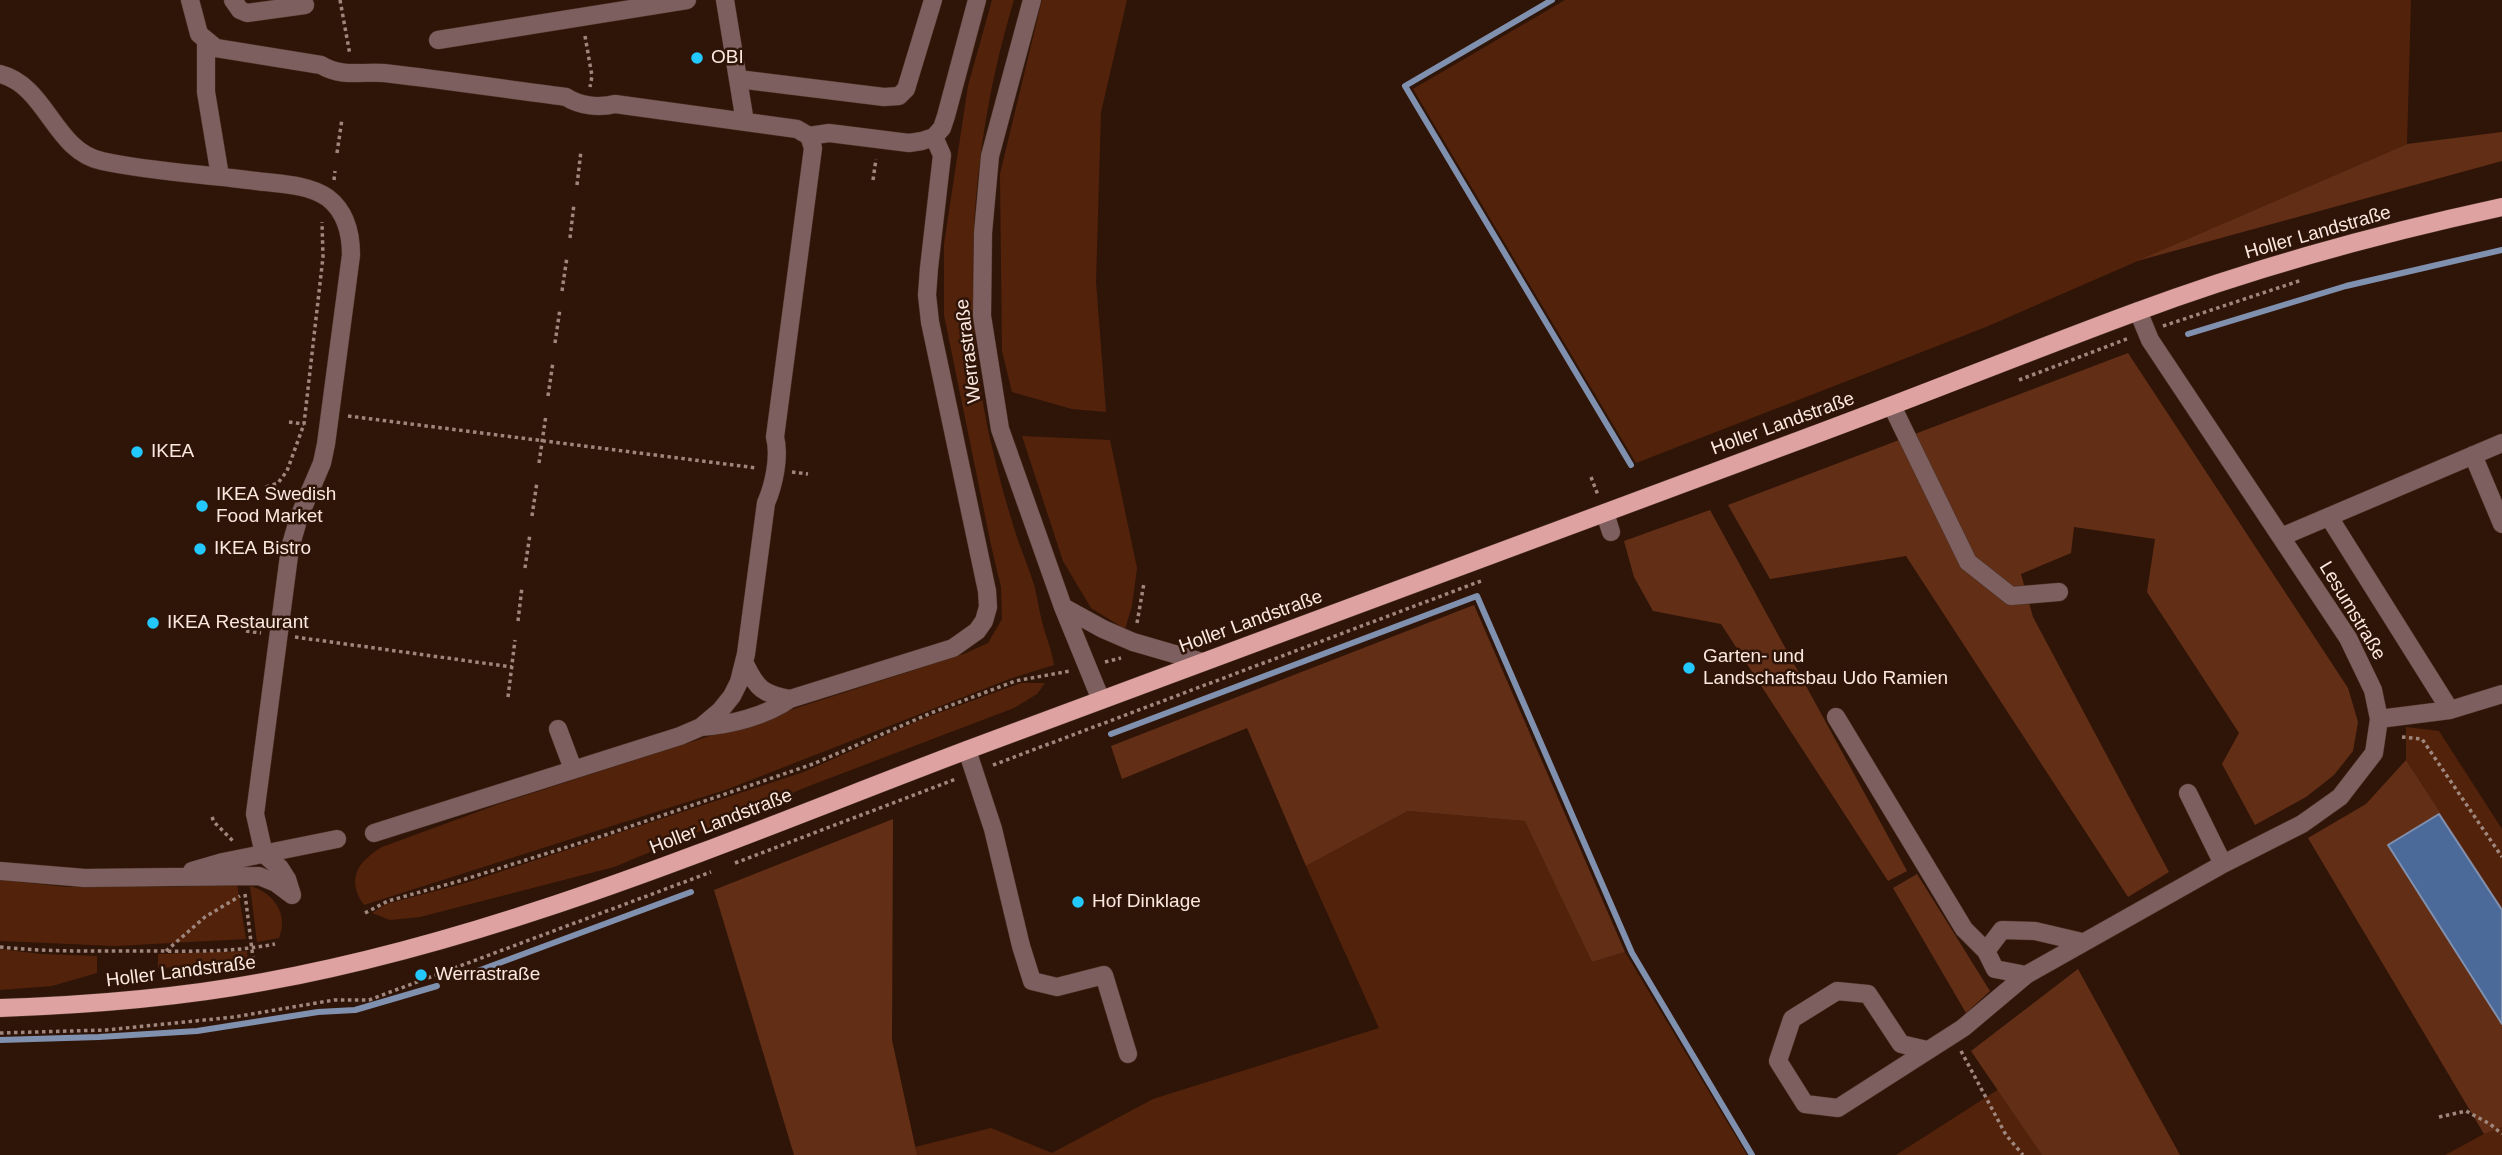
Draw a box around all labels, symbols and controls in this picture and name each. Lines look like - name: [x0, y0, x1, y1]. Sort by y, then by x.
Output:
- place label: OBI: [711, 47, 744, 69]
- marker: OBI: [689, 50, 705, 66]
- street label: Holler Landstraße: [2242, 201, 2394, 265]
- street label: Werrastraße: [951, 297, 987, 405]
- street label: Holler Landstraße: [1708, 387, 1858, 461]
- place label: IKEA: [151, 441, 194, 463]
- marker: IKEA: [129, 444, 145, 460]
- place label: IKEA Swedish Food Market: [216, 484, 336, 528]
- marker: IKEA Swedish Food Market: [194, 498, 210, 514]
- place label: IKEA Bistro: [214, 538, 311, 560]
- marker: IKEA Bistro: [192, 541, 208, 557]
- street label: Lesumstraße: [2314, 558, 2390, 664]
- street label: Holler Landstraße: [1176, 585, 1326, 659]
- place label: IKEA Restaurant: [167, 612, 309, 634]
- marker: IKEA Restaurant: [145, 615, 161, 631]
- place label: Garten- und Landschaftsbau Udo Ramien: [1703, 646, 1948, 690]
- marker: Garten- und Landschaftsbau Udo Ramien: [1681, 660, 1697, 676]
- street label: Holler Landstraße: [646, 784, 796, 860]
- place label: Hof Dinklage: [1092, 891, 1201, 913]
- marker: Hof Dinklage: [1070, 894, 1086, 910]
- street label: Holler Landstraße: [105, 951, 257, 993]
- place label: Werrastraße: [435, 964, 540, 986]
- marker: Werrastraße: [413, 967, 429, 983]

